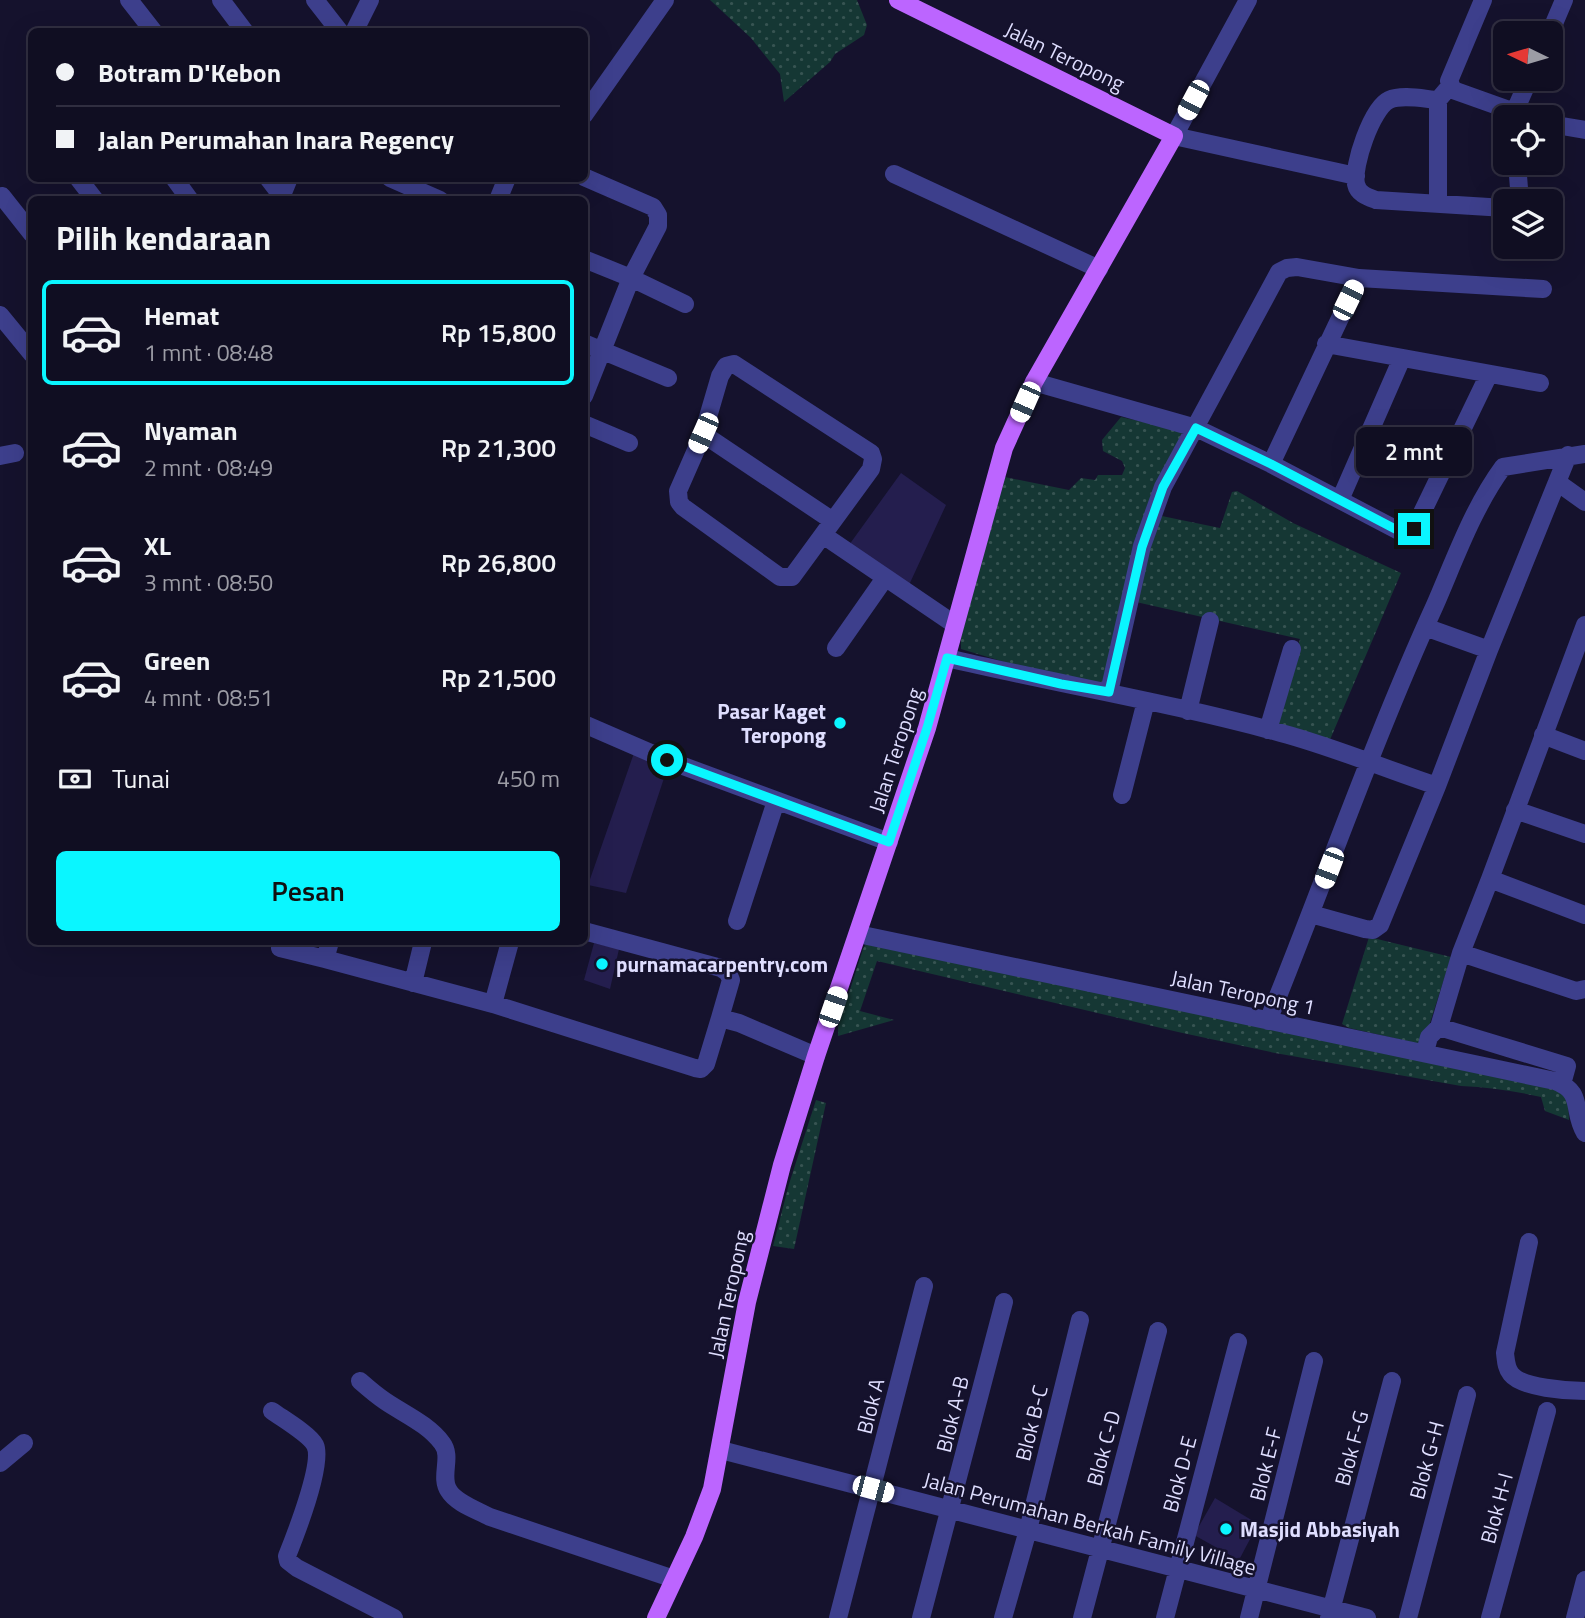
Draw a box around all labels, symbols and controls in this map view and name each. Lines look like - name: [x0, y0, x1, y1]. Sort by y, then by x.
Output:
- street label: Jalan Teropong: [1000, 13, 1131, 99]
- north arrow: [1493, 21, 1563, 91]
- map controls: [1493, 21, 1563, 259]
- text: Botram D'Kebon: [98, 53, 281, 92]
- car: [1174, 77, 1213, 123]
- button: locate: [1493, 105, 1563, 175]
- text: Jalan Perumahan Inara Regency: [98, 120, 454, 159]
- button: layers: [1493, 189, 1563, 259]
- text: Pilih kendaraan: [56, 214, 271, 262]
- car: [1330, 277, 1367, 323]
- text: Hemat: [144, 296, 219, 335]
- icon: car: [60, 301, 123, 364]
- text: Rp 15,800: [441, 313, 556, 352]
- text: 1 mnt · 08:48: [144, 335, 273, 370]
- car: [1007, 379, 1044, 425]
- car: [685, 410, 722, 456]
- text: Nyaman: [144, 411, 238, 450]
- icon: car: [60, 416, 123, 479]
- text: Rp 21,300: [441, 428, 556, 467]
- callout: 2 mnt: [1356, 428, 1472, 476]
- text: 2 mnt: [1385, 434, 1443, 469]
- text: 2 mnt · 08:49: [144, 450, 273, 485]
- route end: [1398, 513, 1430, 545]
- text: XL: [144, 526, 171, 565]
- icon: car: [60, 531, 123, 594]
- text: Rp 26,800: [441, 543, 556, 582]
- text: 3 mnt · 08:50: [144, 565, 273, 600]
- text: Green: [144, 641, 210, 680]
- icon: car: [60, 646, 123, 709]
- text: Rp 21,500: [441, 658, 556, 697]
- text: 4 mnt · 08:51: [144, 680, 273, 715]
- street label: Jalan Teropong: [860, 683, 930, 817]
- place label: Pasar Kaget Teropong: [717, 695, 826, 751]
- marker: Pasar Kaget Teropong: [832, 715, 848, 731]
- route start: [651, 744, 683, 776]
- text: Tunai: [112, 759, 170, 798]
- icon: cash: [56, 760, 94, 798]
- text: 450 m: [497, 761, 560, 796]
- car: [1312, 845, 1347, 891]
- button: Pesan: [56, 851, 560, 931]
- place label: purnamacarpentry.com: [616, 948, 828, 980]
- marker: purnamacarpentry.com: [594, 956, 610, 972]
- street label: Jalan Teropong 1: [1168, 961, 1318, 1023]
- car: [817, 984, 850, 1030]
- street label: Jalan Teropong: [699, 1227, 757, 1361]
- street label: Blok A-B: [927, 1372, 977, 1456]
- street label: Blok A: [848, 1374, 892, 1437]
- street label: Blok B-C: [1006, 1382, 1056, 1464]
- street label: Blok C-D: [1078, 1407, 1128, 1489]
- street label: Blok F-G: [1326, 1407, 1376, 1489]
- street label: Blok G-H: [1400, 1417, 1452, 1503]
- street label: Blok E-F: [1240, 1424, 1290, 1504]
- street label: Blok D-E: [1153, 1432, 1205, 1516]
- street label: Jalan Perumahan Berkah Family Village: [920, 1463, 1260, 1583]
- street label: Blok H-I: [1471, 1469, 1521, 1547]
- car: [850, 1473, 897, 1505]
- place label: Masjid Abbasiyah: [1240, 1513, 1400, 1545]
- marker: Masjid Abbasiyah: [1218, 1521, 1234, 1537]

